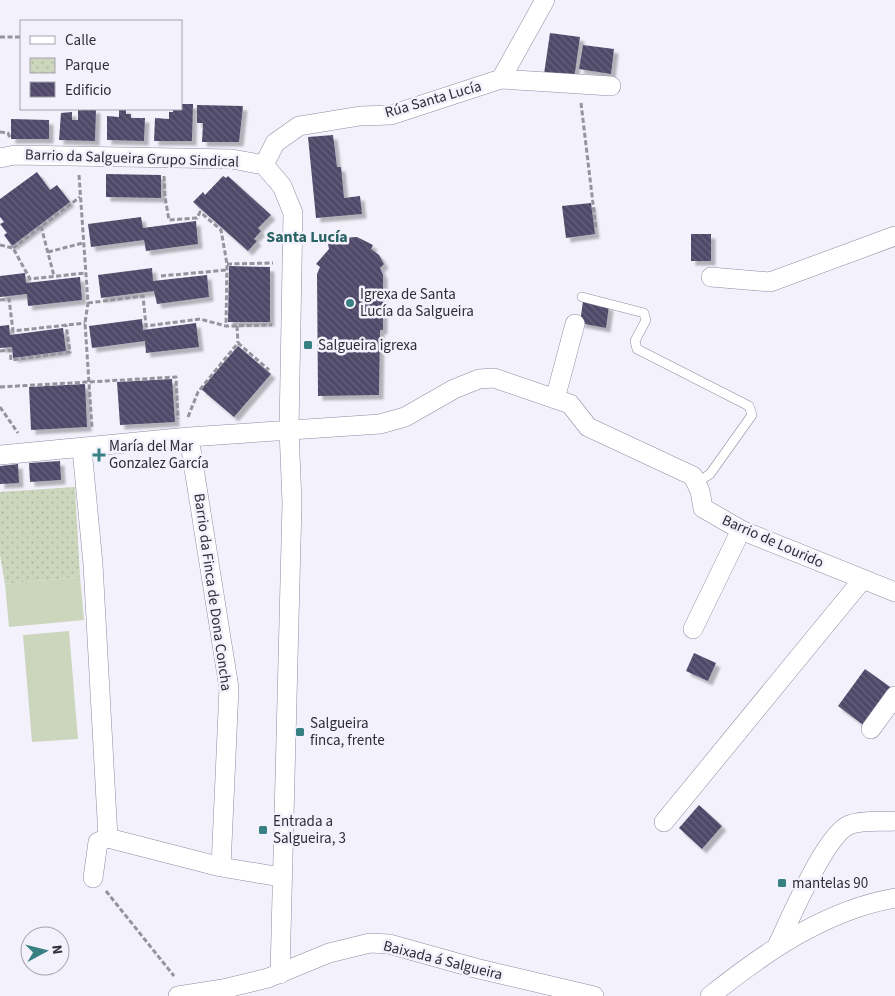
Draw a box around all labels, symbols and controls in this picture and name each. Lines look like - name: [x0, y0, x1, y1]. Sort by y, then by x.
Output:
- legend: [20, 20, 182, 110]
- text: Calle: [65, 30, 96, 51]
- text: Parque: [65, 55, 109, 76]
- street label: Rúa Santa Lucía: [382, 76, 484, 123]
- text: Edificio: [65, 80, 112, 101]
- street label: Barrio da Salgueira Grupo Sindical: [25, 144, 240, 173]
- district label: Santa Lucía: [266, 226, 348, 248]
- place label: Igrexa de Santa Lucía da Salgueira: [360, 284, 474, 322]
- marker: Igrexa de Santa Lucía da Salgueira: [344, 297, 356, 309]
- place label: Salgueira igrexa: [318, 335, 417, 356]
- marker: Salgueira igrexa: [302, 339, 314, 351]
- place label: María del Mar Gonzalez García: [109, 436, 209, 474]
- marker: María del Mar Gonzalez García: [93, 449, 105, 461]
- street label: Barrio da Finca de Dona Concha: [188, 492, 237, 692]
- street label: Barrio de Lourido: [719, 510, 827, 573]
- place label: Salgueira finca, frente: [310, 713, 385, 751]
- marker: Salgueira finca, frente: [294, 726, 306, 738]
- place label: Entrada a Salgueira, 3: [273, 811, 346, 849]
- marker: Entrada a Salgueira, 3: [257, 824, 269, 836]
- place label: mantelas 90: [792, 873, 868, 894]
- marker: mantelas 90: [776, 877, 788, 889]
- north arrow: [20, 926, 70, 976]
- street label: Baixada á Salgueira: [381, 936, 505, 985]
- text: N: [46, 944, 67, 955]

